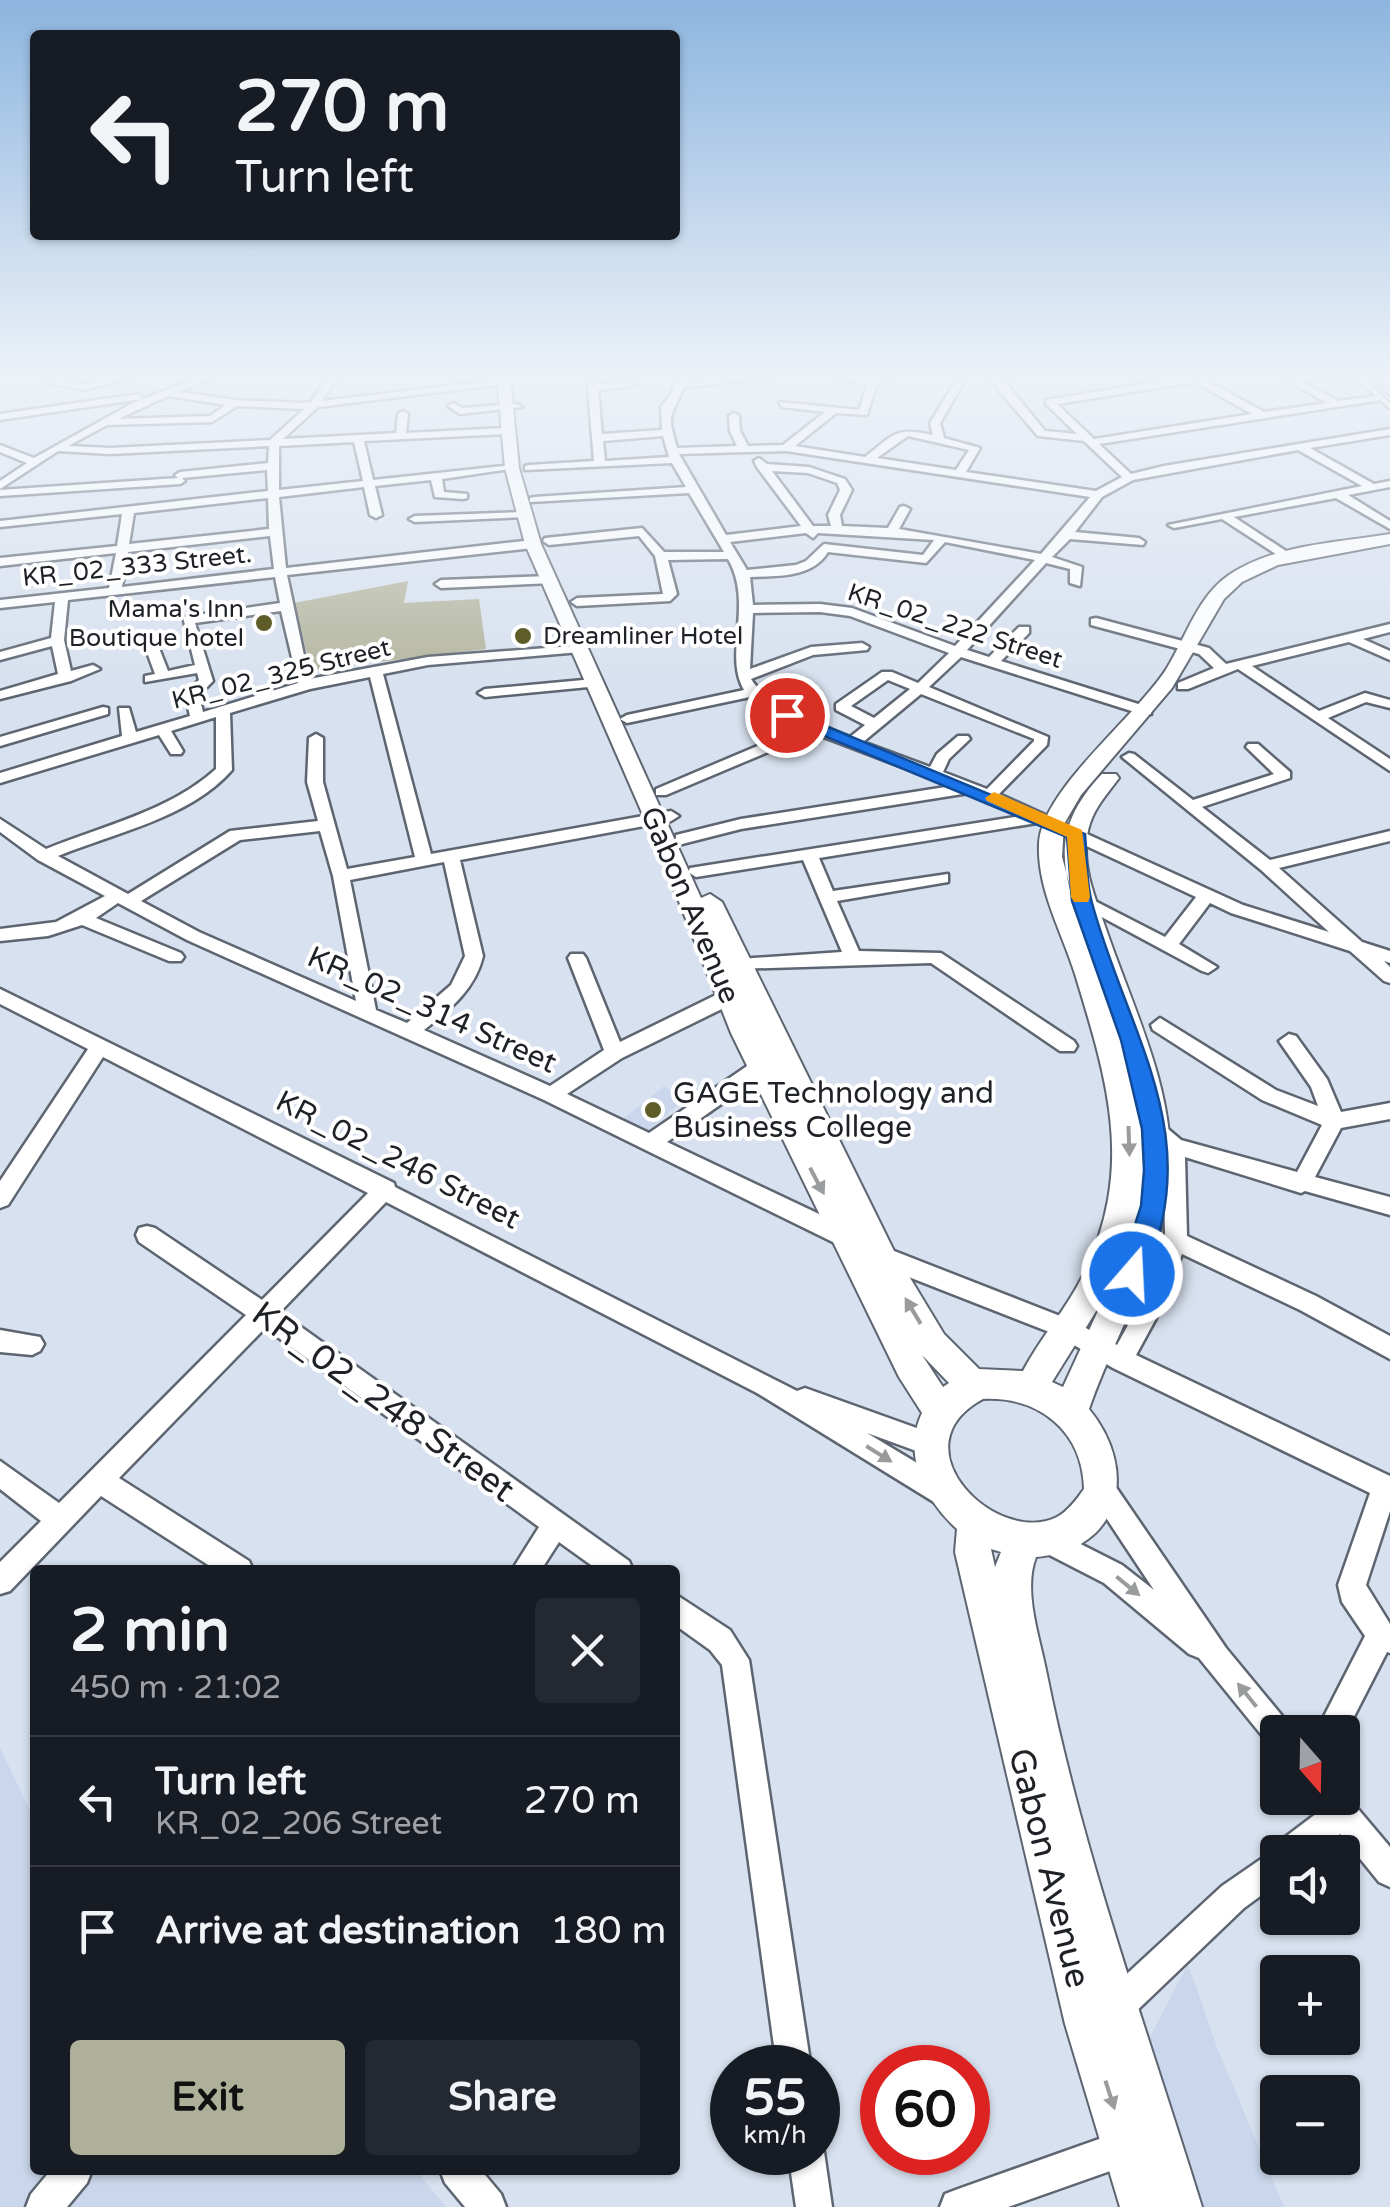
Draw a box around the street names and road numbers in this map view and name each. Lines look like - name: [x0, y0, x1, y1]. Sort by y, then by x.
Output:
- street label: KR_02_333 Street.: [21, 539, 253, 593]
- street label: KR_02_222 Street: [844, 577, 1067, 675]
- street label: KR_02_325 Street: [169, 632, 394, 716]
- street label: Gabon Avenue: [632, 801, 748, 1009]
- street label: KR_02_314 Street: [302, 938, 562, 1082]
- street label: KR_02_246 Street: [270, 1082, 526, 1238]
- street label: KR_02_248 Street: [244, 1293, 522, 1511]
- street label: Gabon Avenue: [999, 1744, 1099, 1992]

